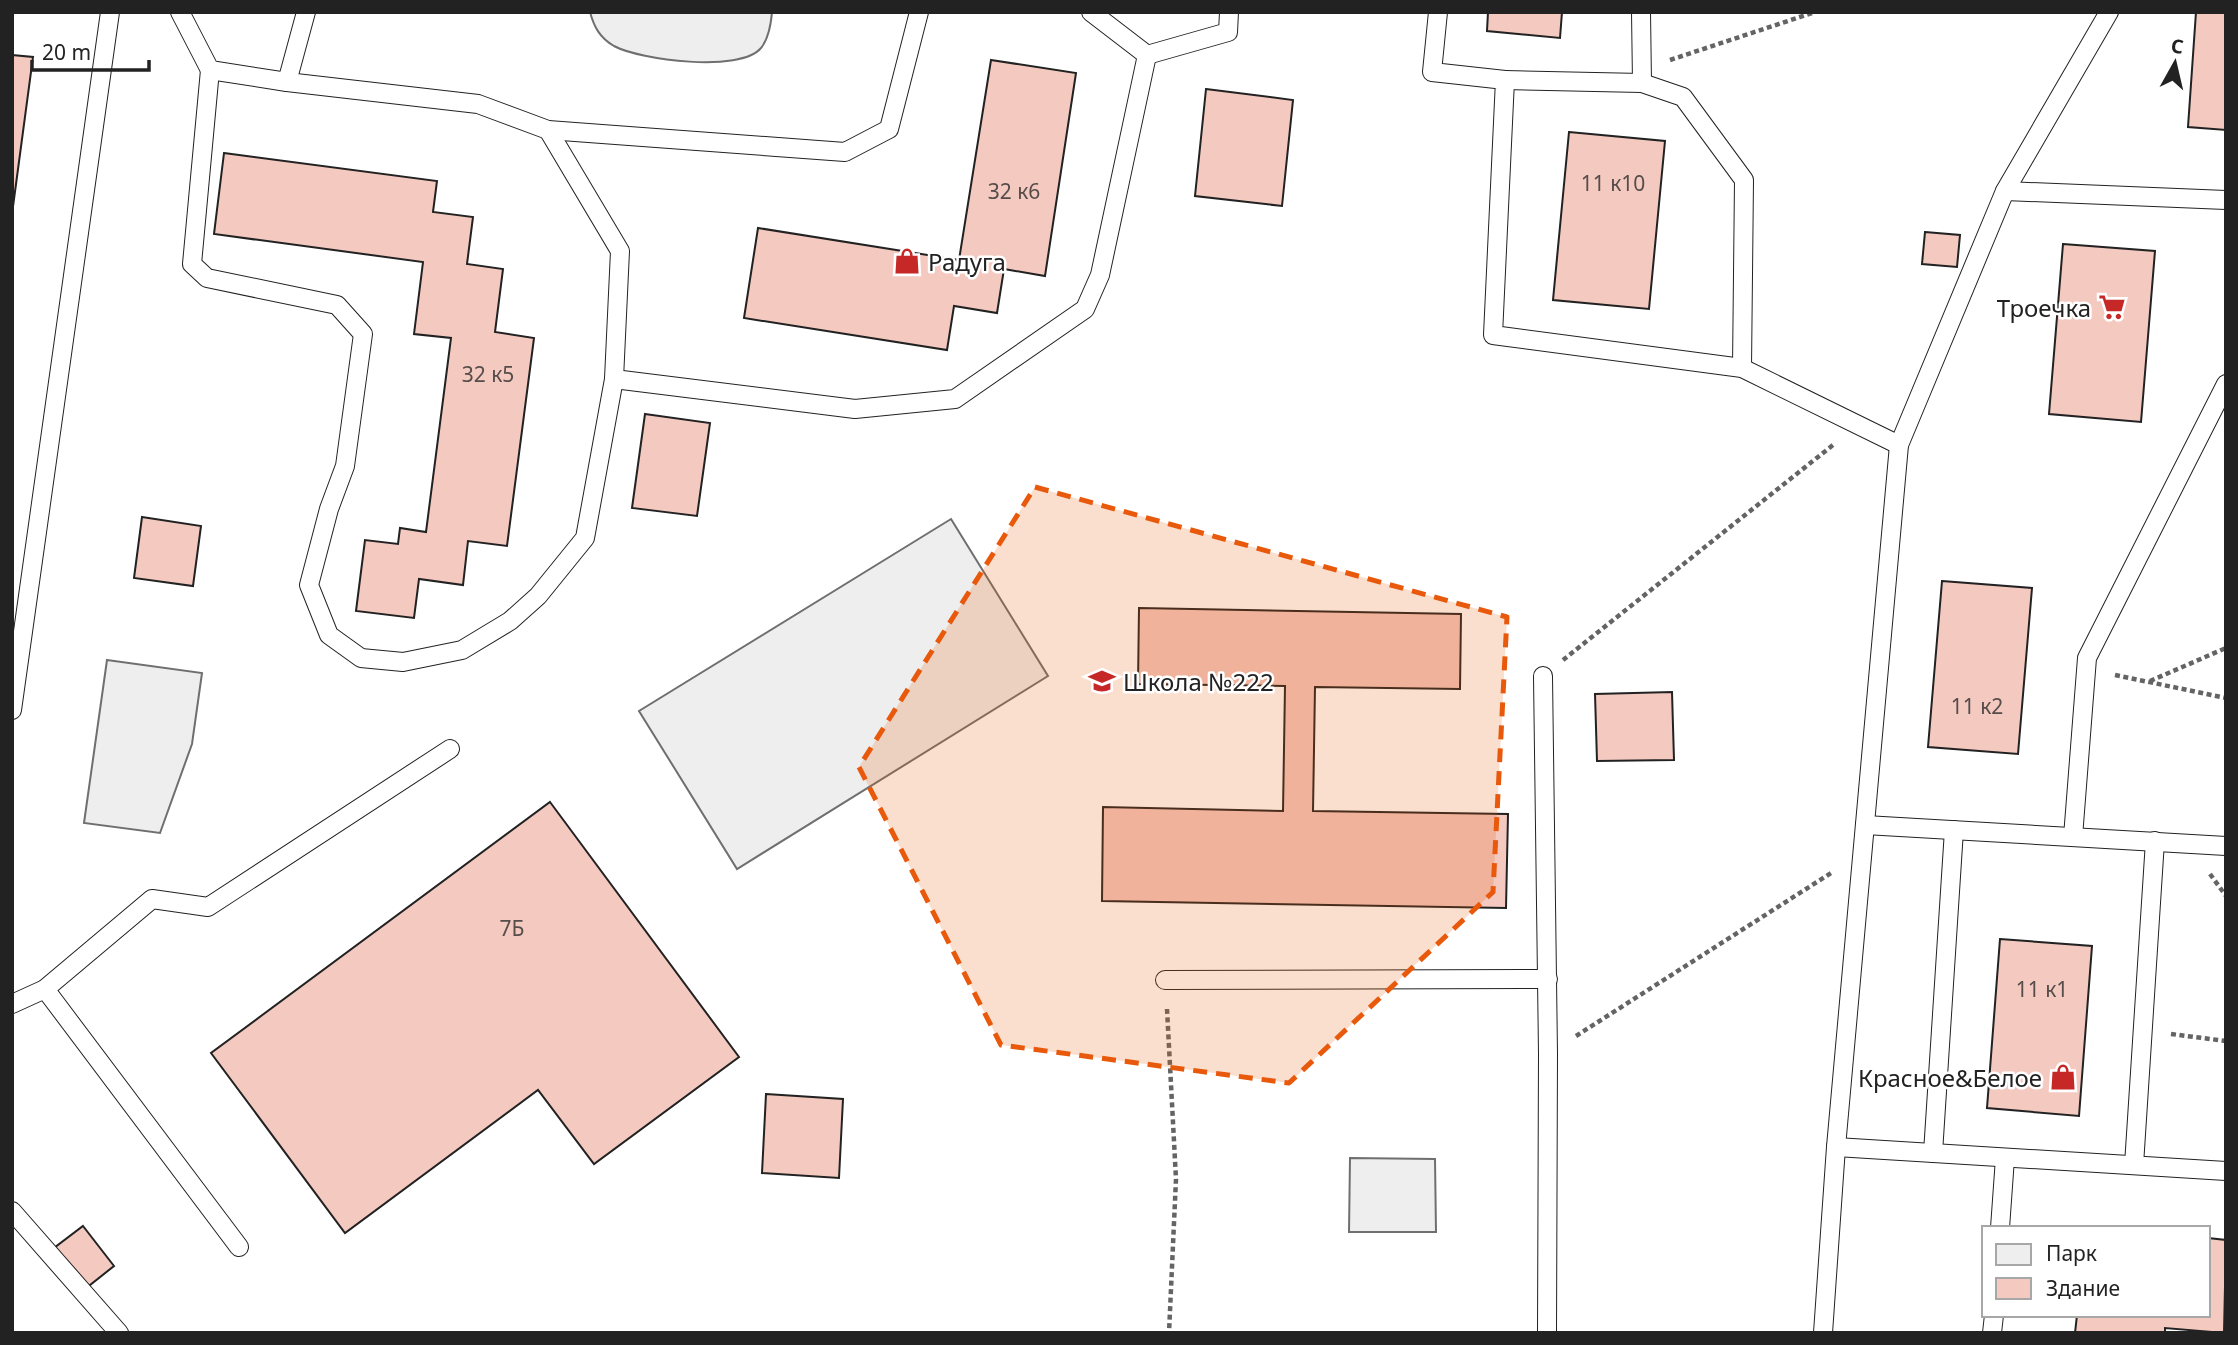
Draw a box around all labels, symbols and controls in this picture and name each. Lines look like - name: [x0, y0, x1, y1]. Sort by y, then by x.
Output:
- scale bar: [32, 28, 149, 72]
- north arrow: [2140, 28, 2210, 98]
- text: С: [2169, 32, 2185, 60]
- text: 20 m: [42, 38, 91, 66]
- house number: 11 к10: [1581, 169, 1645, 197]
- house number: 32 к6: [988, 177, 1040, 205]
- place label: Радуга: [928, 245, 1006, 278]
- shop icon: Радуга: [892, 246, 922, 276]
- place label: Троечка: [1997, 291, 2091, 324]
- supermarket icon: Троечка: [2097, 292, 2127, 322]
- house number: 32 к5: [462, 360, 514, 388]
- place label: Школа №222: [1123, 665, 1274, 698]
- school or university icon: Школа №222: [1087, 666, 1117, 696]
- house number: 11 к2: [1951, 692, 2003, 720]
- house number: 7Б: [500, 914, 524, 942]
- house number: 11 к1: [2016, 975, 2068, 1003]
- place label: Красное&Белое: [1858, 1061, 2042, 1094]
- shop icon: Красное&Белое: [2048, 1062, 2078, 1092]
- legend: [1982, 1226, 2210, 1317]
- text: Парк: [2046, 1239, 2097, 1267]
- text: Здание: [2046, 1274, 2120, 1302]

